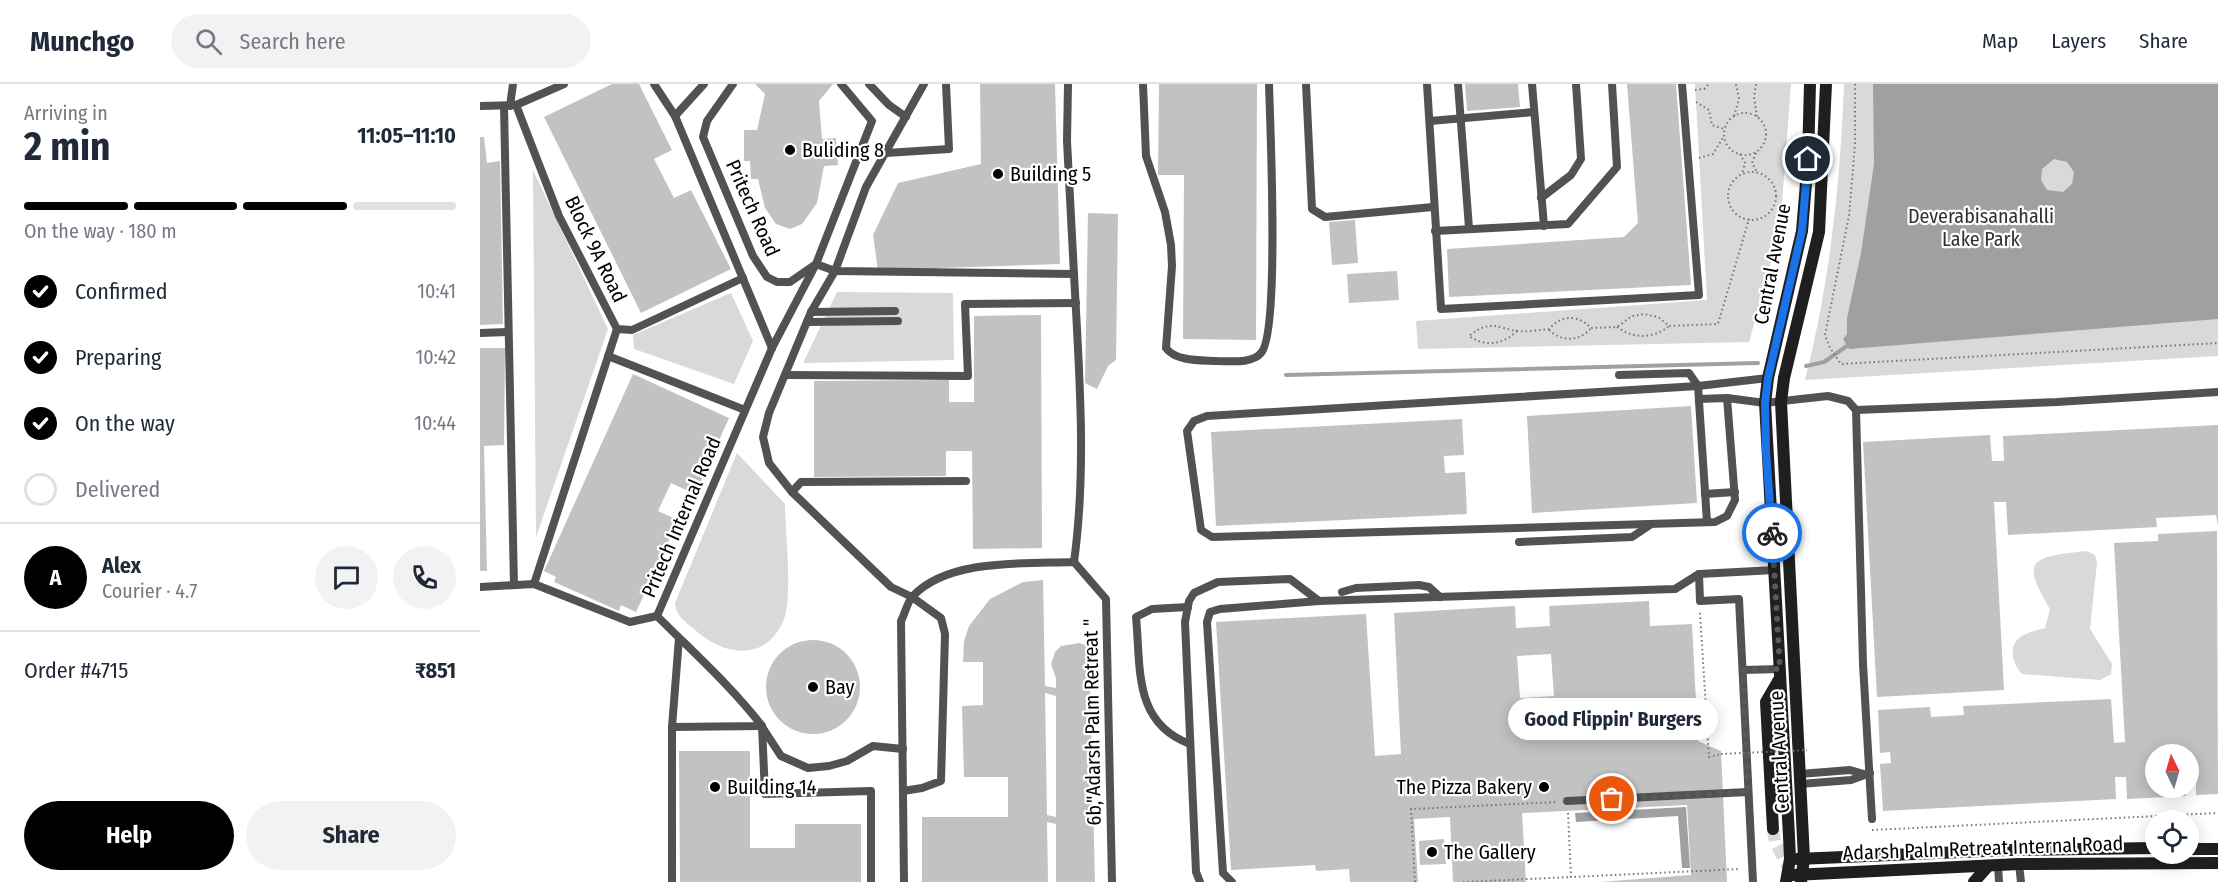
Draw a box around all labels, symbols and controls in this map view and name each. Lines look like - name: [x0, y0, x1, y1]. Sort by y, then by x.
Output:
- search box: [171, 14, 591, 68]
- text: Munchgo: [30, 25, 135, 58]
- icon: search: [192, 25, 225, 58]
- text: Search here: [240, 28, 346, 55]
- text: Map: [1982, 28, 2018, 54]
- text: Layers: [2051, 28, 2106, 54]
- text: Share: [2139, 28, 2188, 54]
- text: Arriving in: [24, 101, 108, 125]
- text: 11:05–11:10: [357, 122, 456, 149]
- text: 2 min: [24, 124, 110, 170]
- pin: [1782, 133, 1833, 184]
- place label: Buliding 8: [802, 138, 884, 162]
- icon: home: [1791, 142, 1824, 175]
- marker: Buliding 8: [783, 143, 797, 157]
- street label: Pritech Road: [721, 156, 785, 260]
- place label: Building 5: [1010, 162, 1091, 186]
- marker: Building 5: [991, 167, 1005, 181]
- street label: Block 9A Road: [560, 192, 632, 306]
- street label: Central Avenue: [1749, 201, 1795, 327]
- park label: Deverabisanahalli Lake Park: [1908, 204, 2054, 251]
- text: On the way · 180 m: [24, 219, 177, 243]
- icon: check: [24, 275, 57, 308]
- text: Confirmed: [75, 278, 168, 305]
- text: 10:41: [417, 279, 456, 303]
- icon: check: [24, 341, 57, 374]
- text: Preparing: [75, 344, 161, 371]
- text: 10:42: [415, 345, 456, 369]
- icon: check: [24, 407, 57, 440]
- text: On the way: [75, 410, 175, 437]
- text: 10:44: [414, 411, 456, 435]
- street label: Pritech Internal Road: [636, 433, 726, 601]
- text: Delivered: [75, 476, 160, 503]
- courier: [1742, 503, 1802, 563]
- icon: bike: [1756, 517, 1789, 550]
- button: chat: [315, 546, 378, 609]
- button: phone: [393, 546, 456, 609]
- text: Alex: [102, 552, 141, 579]
- text: A: [50, 564, 61, 591]
- text: Courier · 4.7: [102, 579, 197, 603]
- street label: 6b,"Adarsh Palm Retreat ": [1078, 618, 1106, 826]
- text: Order #4715: [24, 657, 128, 684]
- text: ₹851: [415, 657, 456, 684]
- place label: Bay: [825, 675, 854, 699]
- marker: Bay: [806, 680, 820, 694]
- street label: Central Avenue: [1764, 690, 1794, 814]
- callout: Good Flippin' Burgers: [1507, 697, 1717, 739]
- text: Good Flippin' Burgers: [1524, 707, 1702, 731]
- north arrow: [2145, 744, 2199, 798]
- map controls: [2145, 744, 2199, 864]
- pin: [1586, 773, 1637, 824]
- place label: Building 14: [727, 775, 817, 799]
- place label: The Pizza Bakery: [1396, 775, 1532, 799]
- marker: Building 14: [708, 780, 722, 794]
- marker: The Pizza Bakery: [1537, 780, 1551, 794]
- icon: bag: [1595, 782, 1628, 815]
- button: Help: [24, 801, 234, 870]
- button: Share: [246, 801, 456, 870]
- button: locate: [2145, 810, 2199, 864]
- street label: Adarsh Palm Retreat Internal Road: [1842, 831, 2124, 865]
- place label: The Gallery: [1444, 840, 1536, 864]
- marker: The Gallery: [1425, 845, 1439, 859]

